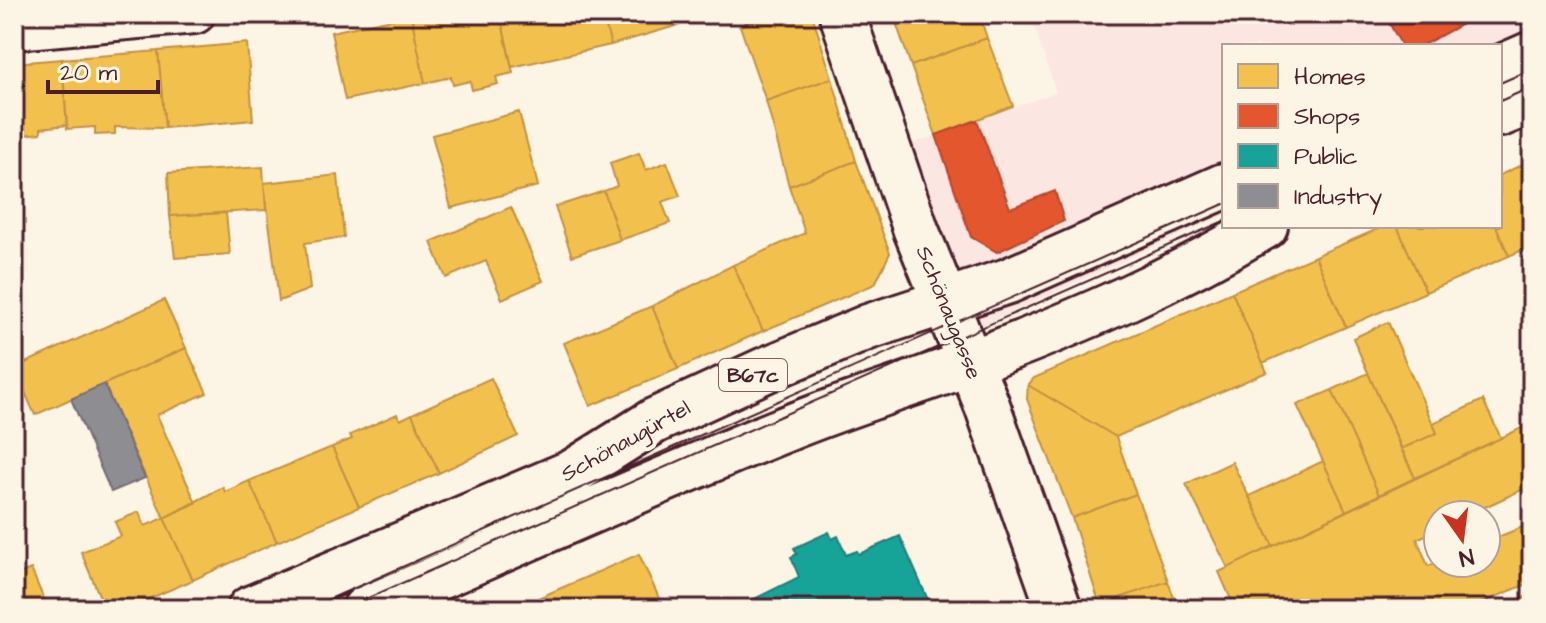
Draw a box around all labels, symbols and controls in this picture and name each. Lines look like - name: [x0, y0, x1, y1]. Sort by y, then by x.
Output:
- scale bar: [48, 44, 158, 94]
- legend: [1222, 44, 1502, 228]
- text: 20 m: [60, 56, 117, 90]
- text: Homes: [1294, 60, 1366, 94]
- text: Shops: [1294, 100, 1360, 134]
- text: Public: [1294, 140, 1358, 174]
- text: Industry: [1294, 180, 1382, 215]
- street label: Schönaugasse: [907, 241, 989, 384]
- road number: B67c: [719, 359, 787, 391]
- street label: Schönaugürtel: [555, 393, 697, 491]
- north arrow: [1422, 499, 1502, 579]
- text: N: [1456, 540, 1477, 574]

